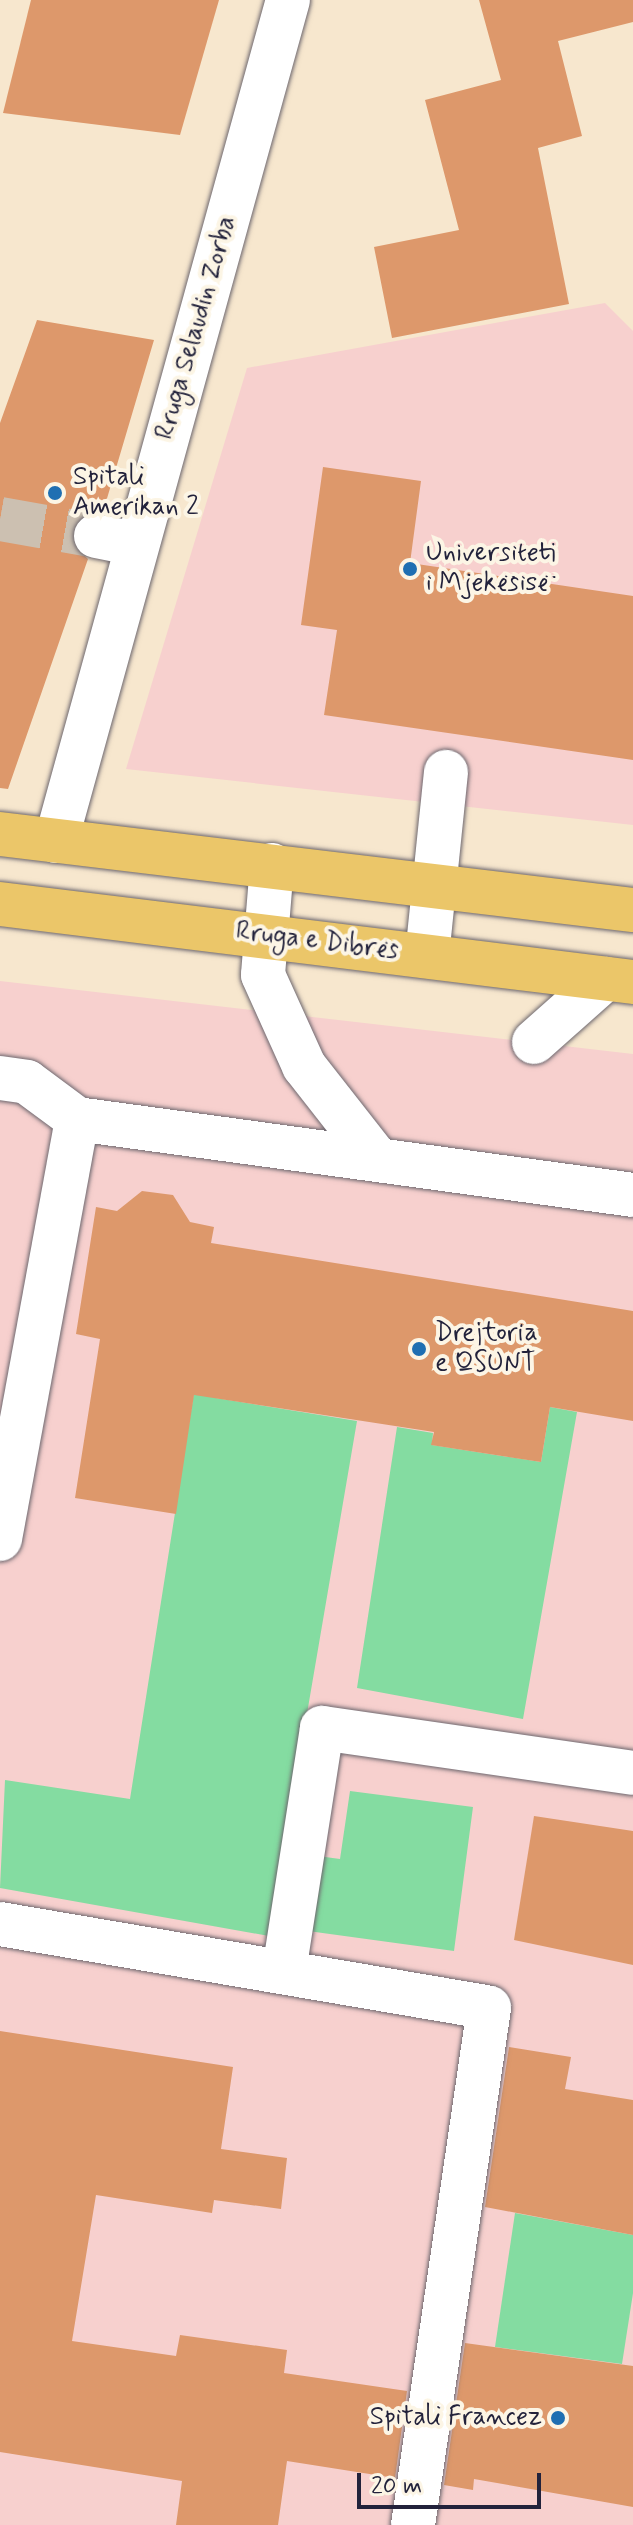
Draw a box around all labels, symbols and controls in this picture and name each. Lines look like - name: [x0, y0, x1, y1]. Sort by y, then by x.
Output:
- street label: Rruga Selaudin Zorba: [149, 209, 245, 447]
- place label: Spitali Amerikan 2: [73, 462, 198, 524]
- marker: Spitali Amerikan 2: [44, 482, 66, 504]
- place label: Universiteti i Mjekësisë: [426, 538, 555, 600]
- marker: Universiteti i Mjekësisë: [401, 560, 419, 578]
- street label: Rruga e Dibrës: [234, 917, 400, 967]
- place label: Drejtoria e QSUNT: [435, 1318, 538, 1380]
- marker: Drejtoria e QSUNT: [410, 1340, 428, 1358]
- place label: Spitali Francez: [370, 2402, 542, 2434]
- marker: Spitali Francez: [549, 2409, 567, 2427]
- scale bar: [361, 2457, 545, 2507]
- text: 20 m: [371, 2471, 422, 2502]

